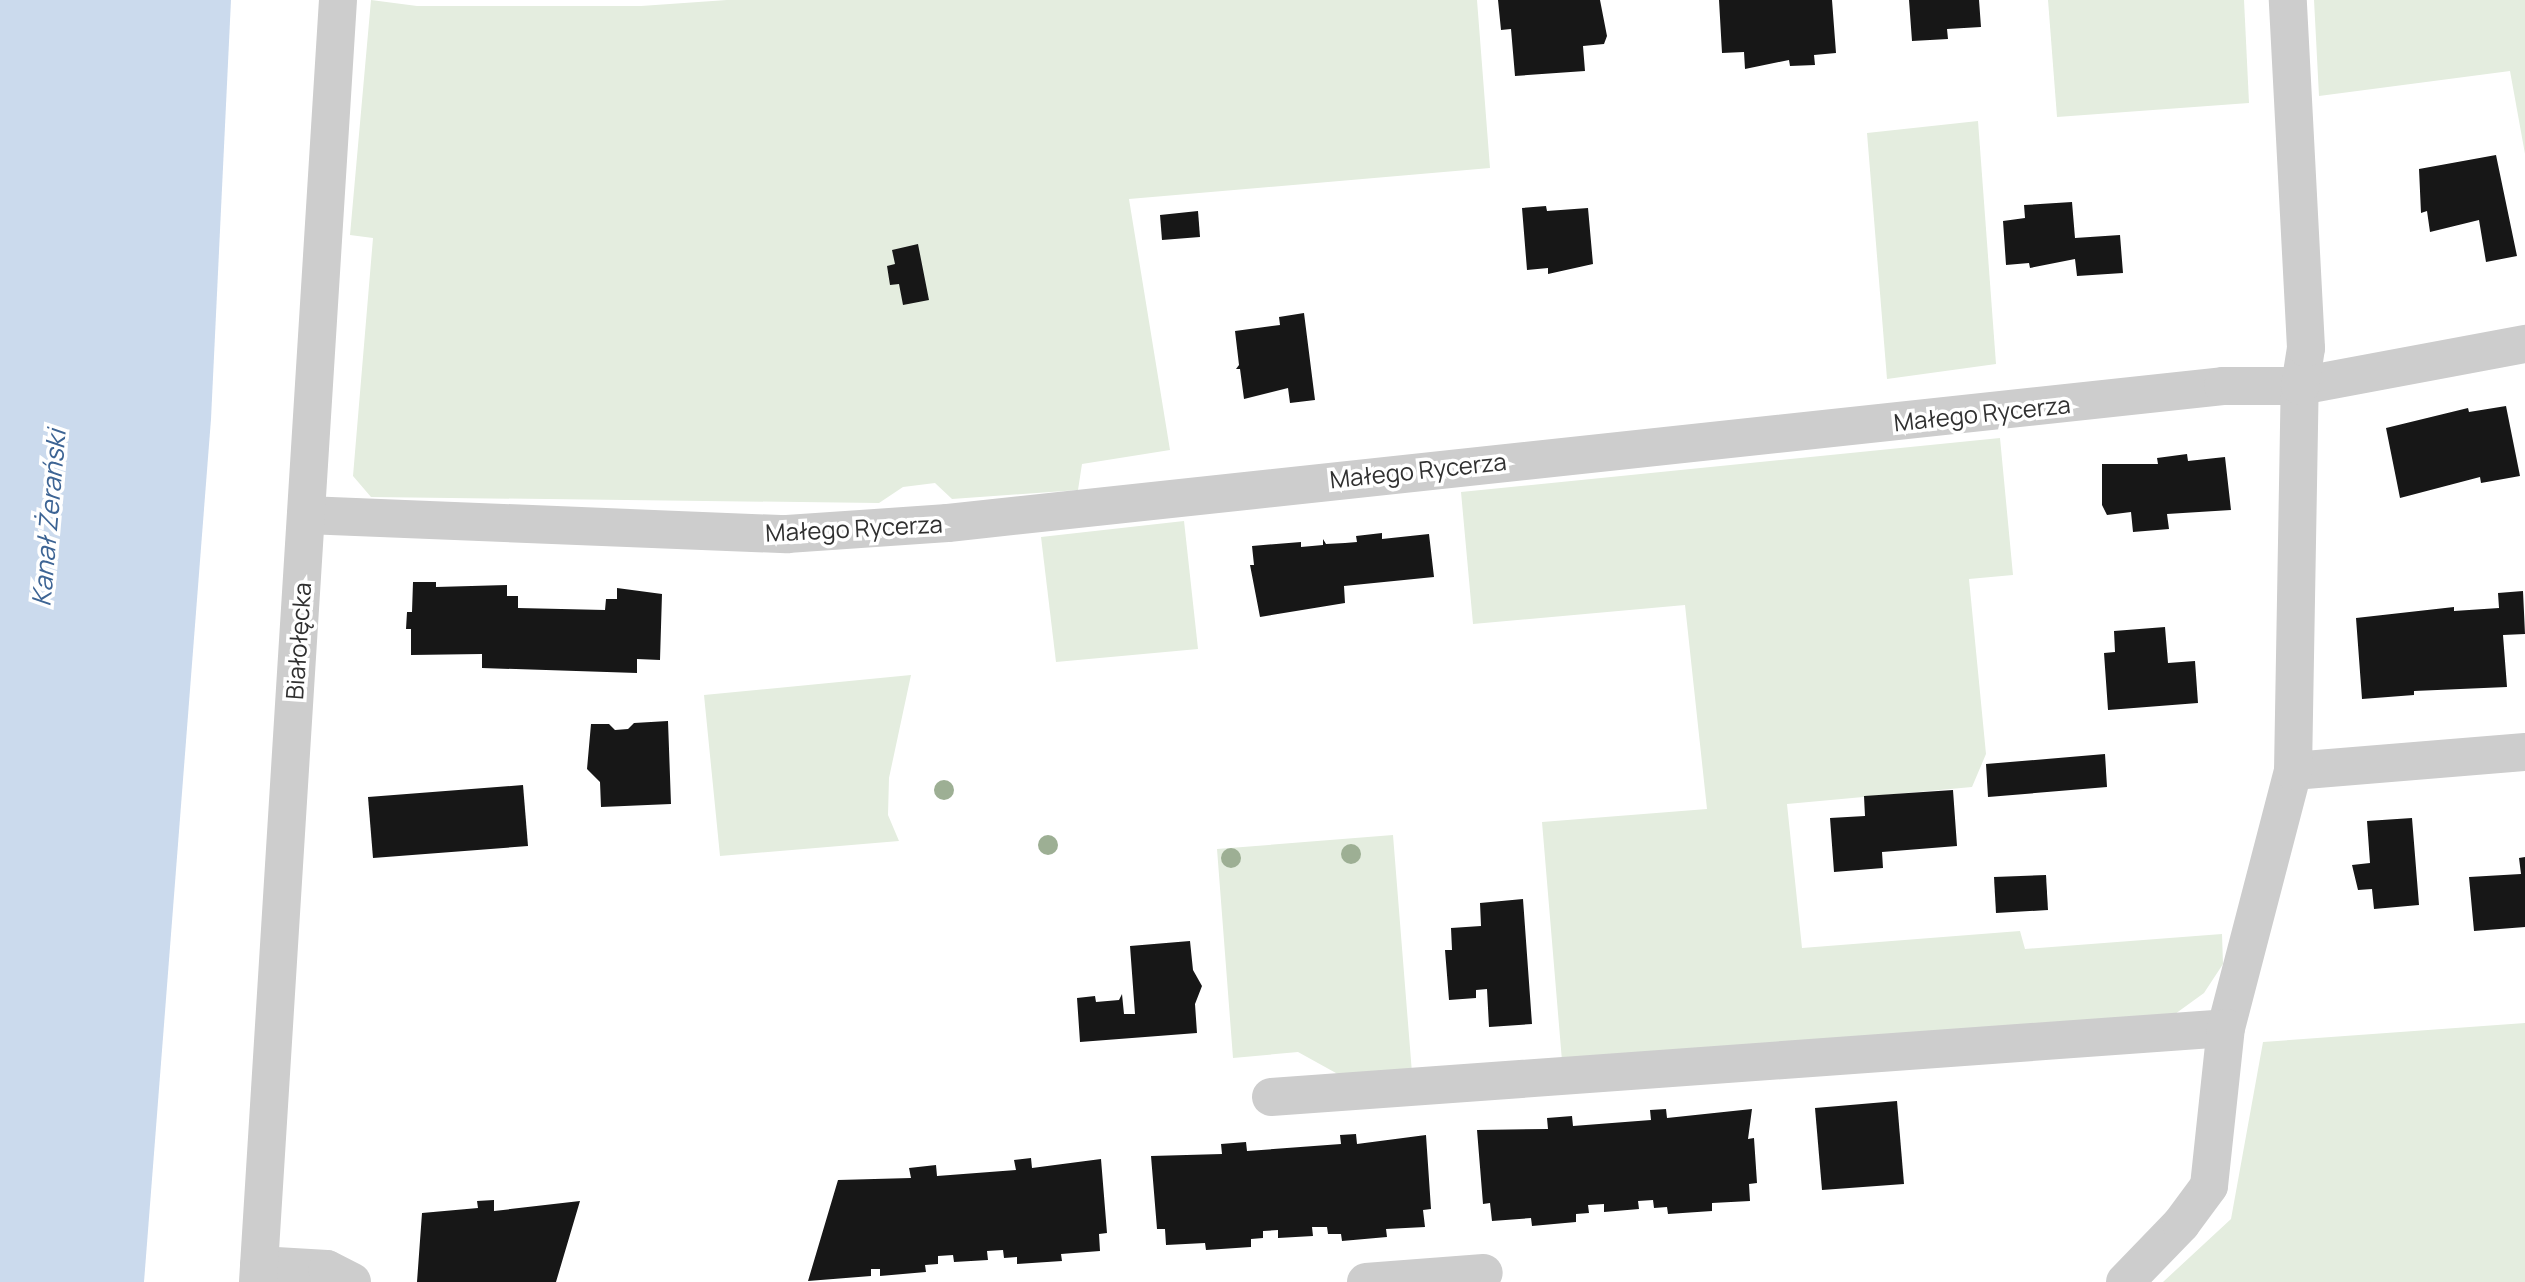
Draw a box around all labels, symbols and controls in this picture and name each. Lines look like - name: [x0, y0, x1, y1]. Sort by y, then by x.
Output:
- street label: Małego Rycerza: [1892, 389, 2072, 437]
- water label: Kanał Żerański: [26, 428, 72, 608]
- street label: Małego Rycerza: [1328, 446, 1508, 494]
- street label: Małego Rycerza: [765, 509, 943, 547]
- street label: Białołęcka: [280, 581, 316, 701]

